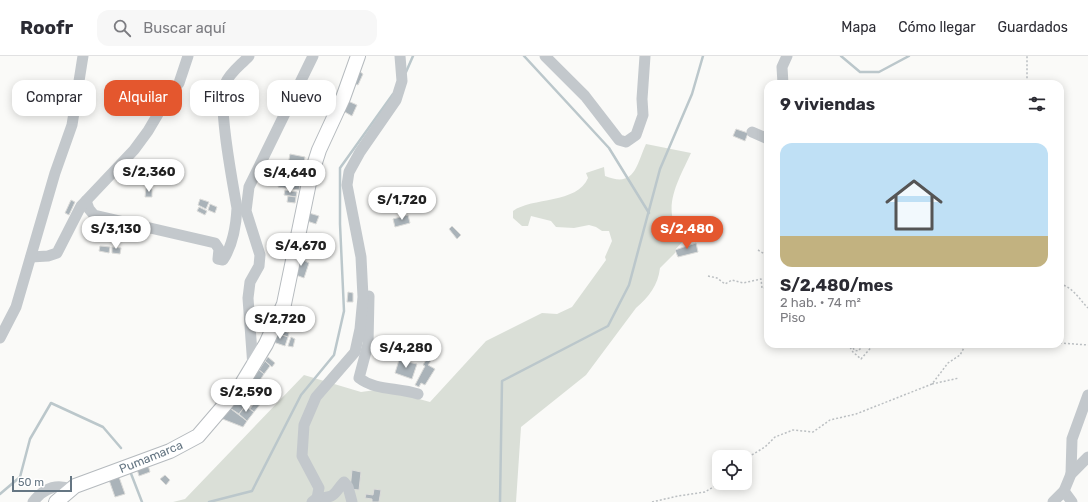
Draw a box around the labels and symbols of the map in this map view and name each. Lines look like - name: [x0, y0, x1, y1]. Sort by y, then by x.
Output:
- pin: S/2,360: [112, 159, 186, 193]
- pin: S/4,640: [253, 160, 327, 194]
- pin: S/1,720: [365, 187, 439, 221]
- pin: S/3,130: [79, 216, 153, 250]
- pin: S/2,480: [650, 216, 724, 250]
- pin: S/4,670: [264, 233, 338, 267]
- pin: S/2,720: [243, 306, 317, 340]
- pin: S/4,280: [369, 335, 443, 369]
- pin: S/2,590: [209, 379, 283, 413]
- street label: Pumamarca: [117, 438, 185, 476]
- scale bar: [12, 474, 72, 493]

